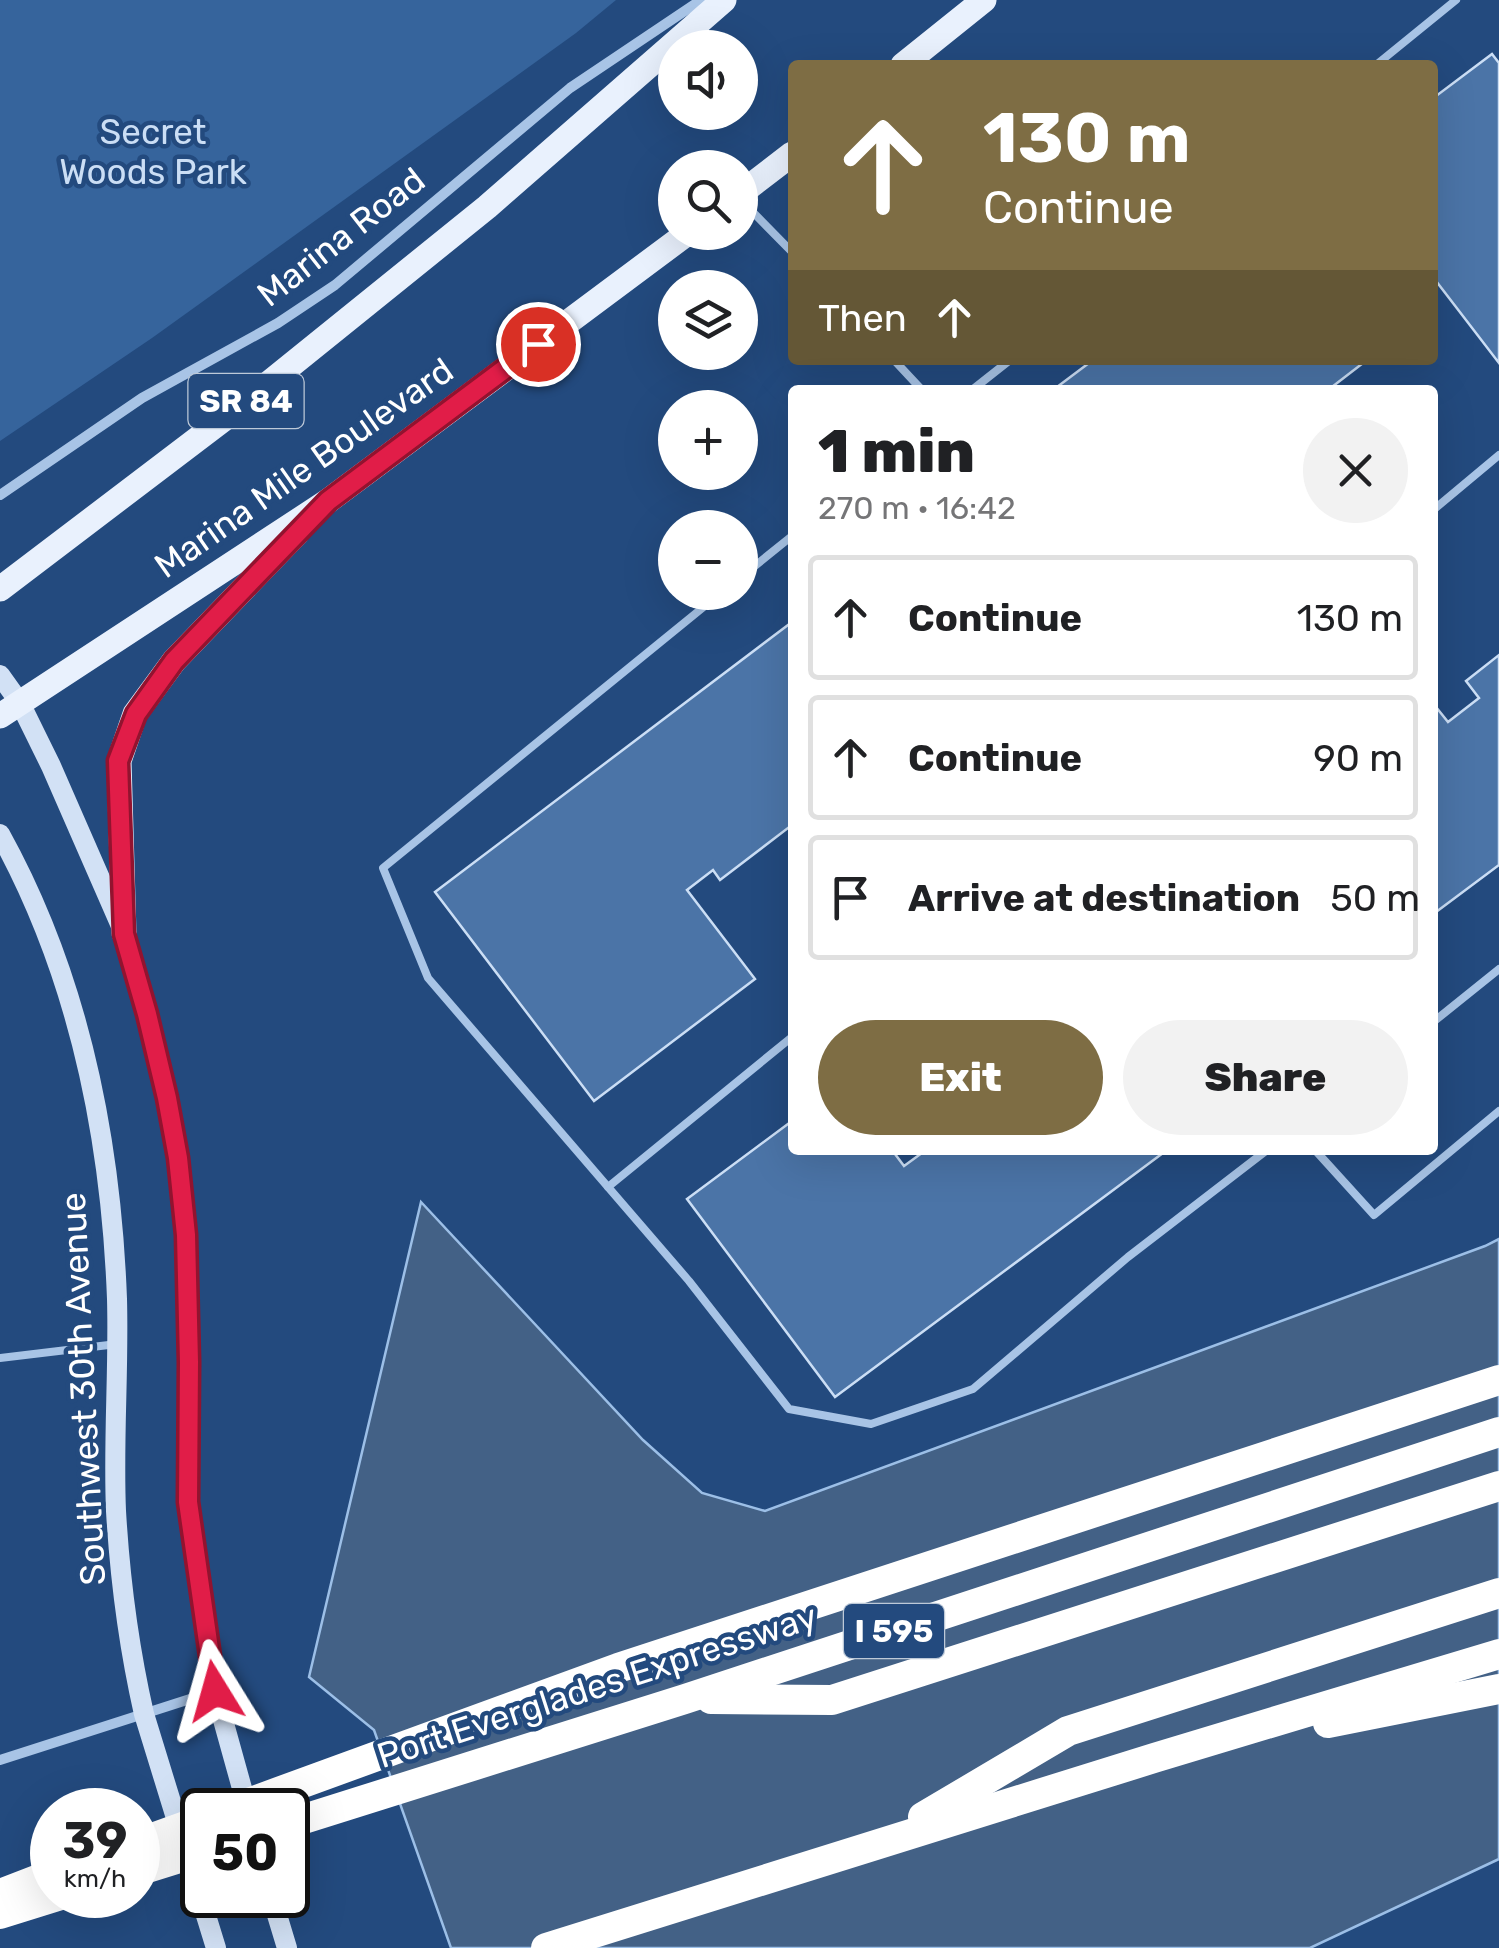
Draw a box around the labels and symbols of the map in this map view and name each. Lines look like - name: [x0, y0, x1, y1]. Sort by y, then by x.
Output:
- park label: Secret Woods Park: [59, 111, 247, 193]
- street label: Marina Road: [249, 159, 433, 315]
- pin: [496, 302, 581, 387]
- street label: Marina Mile Boulevard: [147, 349, 461, 587]
- road number: SR 84: [188, 374, 304, 428]
- street label: Southwest 30th Avenue: [52, 1191, 114, 1587]
- street label: Port Everglades Expressway: [372, 1595, 822, 1777]
- road number: I 595: [844, 1604, 944, 1658]
- position arrow: [163, 1639, 267, 1743]
- speed limit sign: 50: [180, 1788, 310, 1918]

